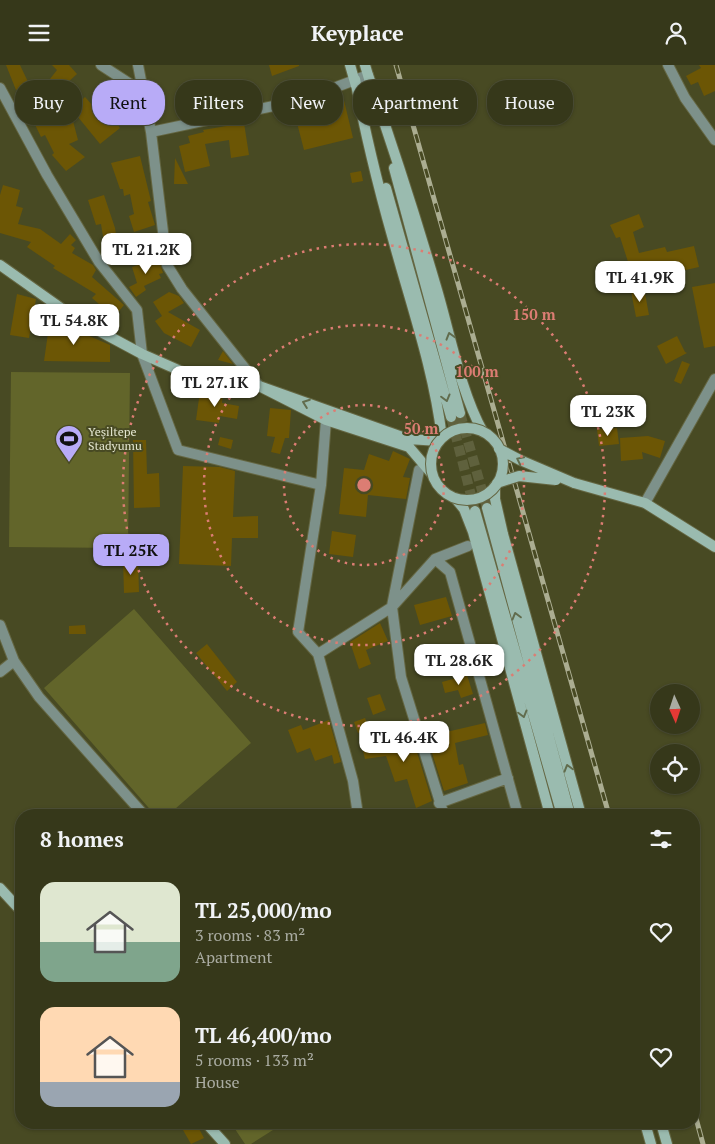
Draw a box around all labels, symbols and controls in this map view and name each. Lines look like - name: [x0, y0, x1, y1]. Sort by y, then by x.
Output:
- text: Keyplace: [311, 18, 404, 47]
- icon: menu: [25, 19, 53, 47]
- icon: person: [662, 19, 690, 47]
- chip: Buy: [15, 80, 82, 125]
- chip: Rent: [92, 80, 165, 125]
- chip: Filters: [175, 80, 262, 125]
- chip: New: [272, 80, 343, 125]
- chip: Apartment: [353, 80, 477, 125]
- chip: House: [487, 80, 573, 125]
- pin: TL 21.2K: [94, 233, 198, 275]
- text: TL 21.2K: [112, 238, 180, 260]
- pin: TL 41.9K: [588, 261, 692, 303]
- text: TL 41.9K: [606, 266, 674, 288]
- pin: TL 54.8K: [22, 303, 126, 346]
- text: 150 m: [512, 304, 556, 324]
- text: TL 54.8K: [40, 309, 108, 331]
- one-way arrow: [446, 333, 456, 341]
- text: 100 m: [455, 361, 499, 381]
- pin: TL 27.1K: [163, 365, 267, 408]
- text: TL 27.1K: [182, 371, 248, 393]
- one-way arrow: [440, 393, 451, 402]
- pin: TL 23K: [567, 395, 649, 437]
- one-way arrow: [302, 399, 311, 409]
- text: TL 23K: [581, 400, 635, 422]
- text: 50 m: [404, 418, 439, 438]
- sports icon: Yeşiltepe Stadyumu: [54, 424, 84, 463]
- place label: Yeşiltepe Stadyumu: [88, 424, 142, 453]
- one-way arrow: [516, 456, 525, 466]
- centre of rings: [355, 476, 373, 494]
- pin: TL 25K: [90, 533, 172, 576]
- text: TL 25K: [104, 539, 158, 561]
- one-way arrow: [511, 612, 521, 621]
- pin: TL 28.6K: [407, 643, 511, 686]
- text: TL 28.6K: [425, 649, 493, 671]
- north arrow: [650, 684, 700, 734]
- map controls: [650, 684, 700, 794]
- one-way arrow: [517, 710, 527, 718]
- pin: TL 46.4K: [352, 721, 456, 763]
- text: TL 46.4K: [370, 726, 438, 748]
- button: locate: [650, 744, 700, 794]
- one-way arrow: [563, 764, 574, 773]
- text: 8 homes: [40, 825, 124, 853]
- icon: filters: [647, 825, 675, 853]
- text: TL 25,000/mo: [195, 896, 332, 924]
- icon: home: [80, 902, 140, 962]
- icon: heart: [647, 918, 675, 946]
- text: 3 rooms · 83 m²: [195, 924, 305, 946]
- text: Apartment: [195, 946, 272, 968]
- text: TL 46,400/mo: [195, 1021, 332, 1049]
- icon: home: [80, 1027, 140, 1087]
- icon: heart: [647, 1043, 675, 1071]
- text: 5 rooms · 133 m²: [195, 1049, 314, 1071]
- text: House: [195, 1071, 240, 1093]

